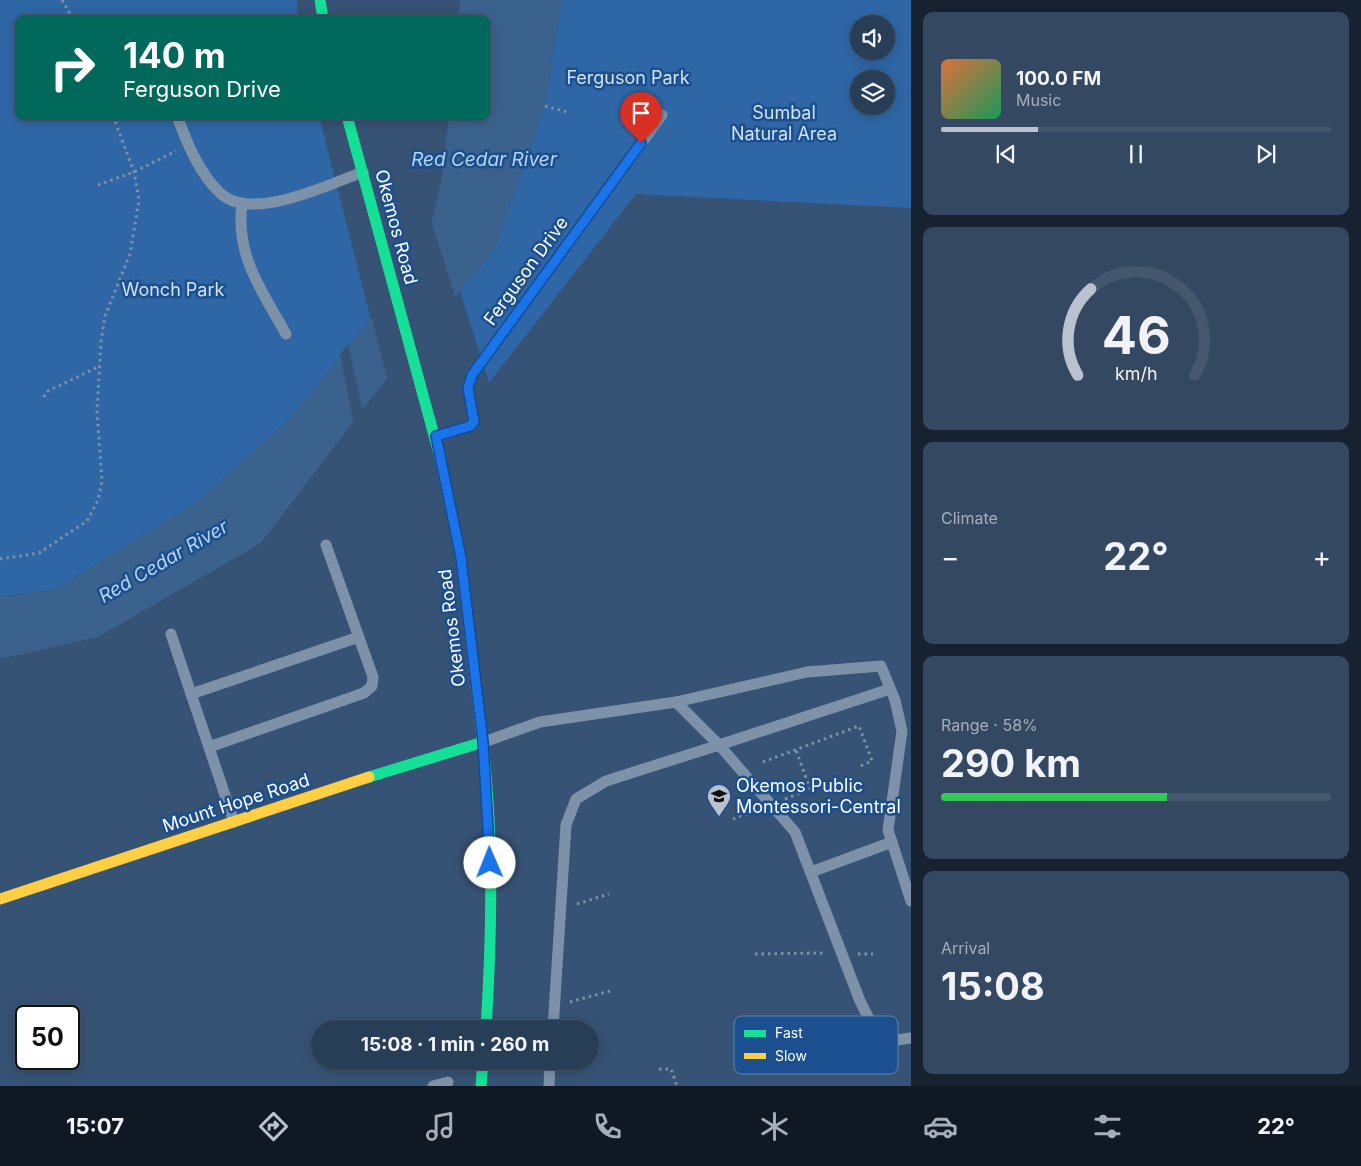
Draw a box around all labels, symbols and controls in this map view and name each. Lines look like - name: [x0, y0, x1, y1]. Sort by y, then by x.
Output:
- map controls: [850, 15, 895, 115]
- button: sound: [850, 15, 895, 60]
- text: 140 m: [123, 34, 226, 76]
- icon: right: [40, 35, 105, 100]
- park label: Ferguson Park: [566, 67, 690, 88]
- text: 100.0 FM: [1016, 67, 1101, 90]
- button: layers: [850, 70, 895, 115]
- text: Ferguson Drive: [123, 76, 281, 102]
- text: Music: [1016, 90, 1061, 110]
- pin: [620, 92, 662, 143]
- icon: arrive: [627, 99, 655, 127]
- park label: Sumbal Natural Area: [731, 102, 837, 144]
- icon: previous: [992, 140, 1020, 168]
- icon: pause: [1122, 140, 1150, 168]
- icon: next: [1252, 140, 1280, 168]
- water label: Red Cedar River: [411, 148, 558, 171]
- street label: Okemos Road: [371, 167, 422, 287]
- street label: Ferguson Drive: [479, 212, 572, 329]
- park label: Wonch Park: [122, 279, 225, 300]
- text: 46: [1102, 304, 1170, 367]
- text: km/h: [1115, 363, 1157, 384]
- text: Climate: [941, 508, 998, 528]
- water label: Red Cedar River: [94, 515, 233, 608]
- text: 22°: [1103, 533, 1169, 579]
- text: −: [941, 540, 960, 574]
- text: +: [1312, 540, 1331, 574]
- street label: Okemos Road: [434, 568, 469, 688]
- text: Range · 58%: [941, 715, 1038, 735]
- text: 290 km: [941, 740, 1081, 786]
- street label: Mount Hope Road: [160, 769, 312, 836]
- place label: Okemos Public Montessori-Central: [736, 775, 901, 817]
- school or university icon: Okemos Public Montessori-Central: [706, 783, 732, 817]
- position arrow: [463, 836, 515, 888]
- text: Arrival: [941, 938, 990, 958]
- text: 15:08: [941, 963, 1045, 1009]
- speed limit sign: 50: [15, 1005, 80, 1070]
- legend: [734, 1016, 898, 1074]
- text: Fast: [775, 1024, 803, 1041]
- text: 15:08 · 1 min · 260 m: [361, 1033, 549, 1056]
- text: Slow: [775, 1047, 807, 1064]
- icon: directions: [256, 1109, 291, 1144]
- icon: music: [423, 1109, 458, 1144]
- icon: phone: [590, 1109, 625, 1144]
- icon: climate: [757, 1109, 792, 1144]
- icon: car: [923, 1109, 958, 1144]
- icon: filters: [1090, 1109, 1125, 1144]
- text: 15:07: [66, 1113, 124, 1139]
- text: 22°: [1257, 1113, 1295, 1139]

